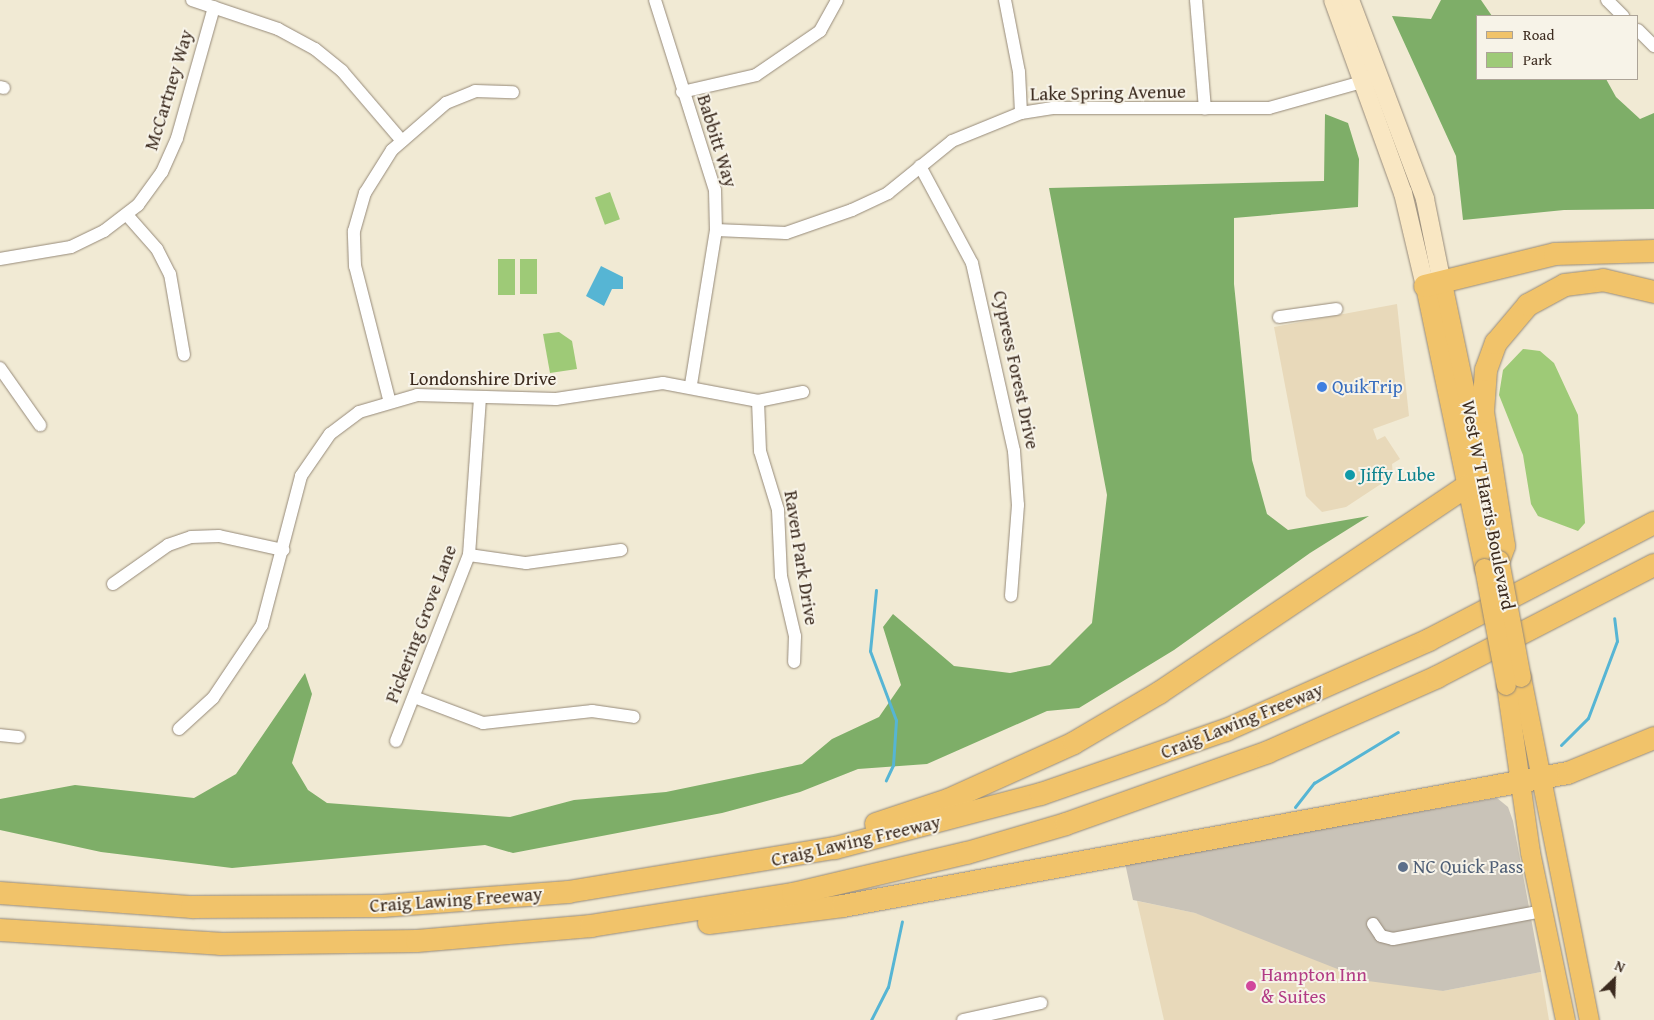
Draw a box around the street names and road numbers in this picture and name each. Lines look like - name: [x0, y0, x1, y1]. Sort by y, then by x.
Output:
- street label: McCartney Way: [140, 27, 198, 153]
- street label: Lake Spring Avenue: [1030, 80, 1186, 106]
- street label: Babbitt Way: [692, 92, 742, 190]
- street label: Cypress Forest Drive: [988, 289, 1044, 451]
- street label: Londonshire Drive: [410, 368, 556, 390]
- street label: West W T Harris Boulevard: [1456, 398, 1520, 612]
- street label: Raven Park Drive: [779, 489, 823, 627]
- street label: Pickering Grove Lane: [380, 542, 462, 706]
- street label: Craig Lawing Freeway: [1157, 678, 1327, 764]
- street label: Craig Lawing Freeway: [769, 810, 943, 872]
- street label: Craig Lawing Freeway: [369, 883, 543, 917]

